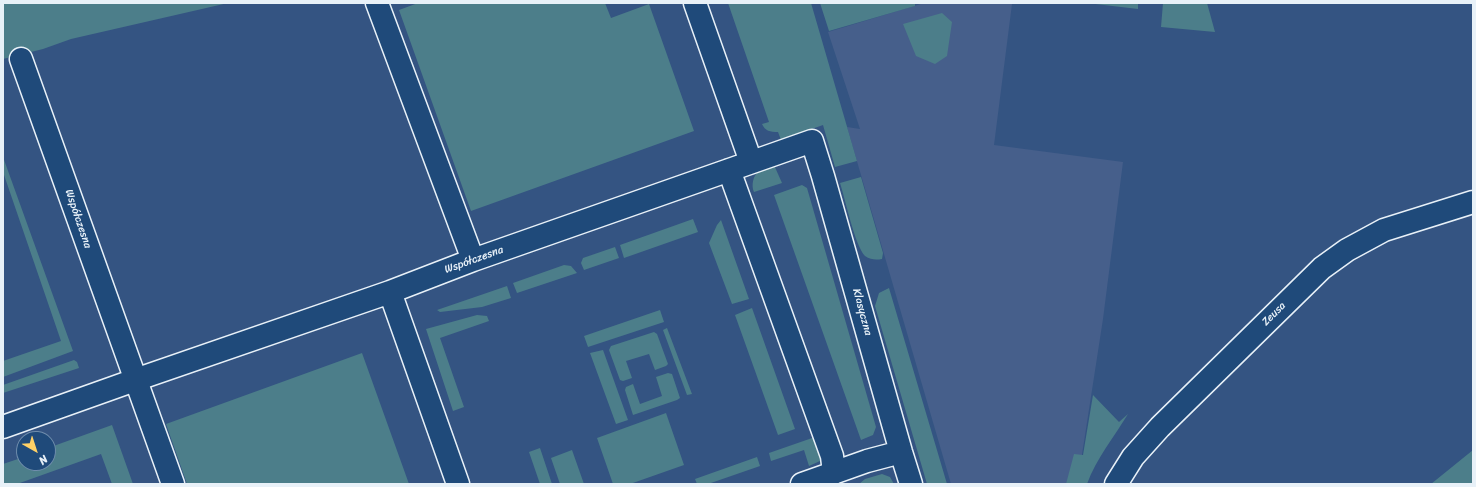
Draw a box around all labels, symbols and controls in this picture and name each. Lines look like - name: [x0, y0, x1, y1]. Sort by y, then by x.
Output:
- street label: Współczesna: [62, 188, 94, 250]
- street label: Współczesna: [443, 243, 505, 277]
- street label: Klasyczna: [849, 287, 875, 337]
- street label: Zeusa: [1259, 299, 1289, 329]
- north arrow: [16, 431, 56, 471]
- text: N: [34, 450, 52, 470]

